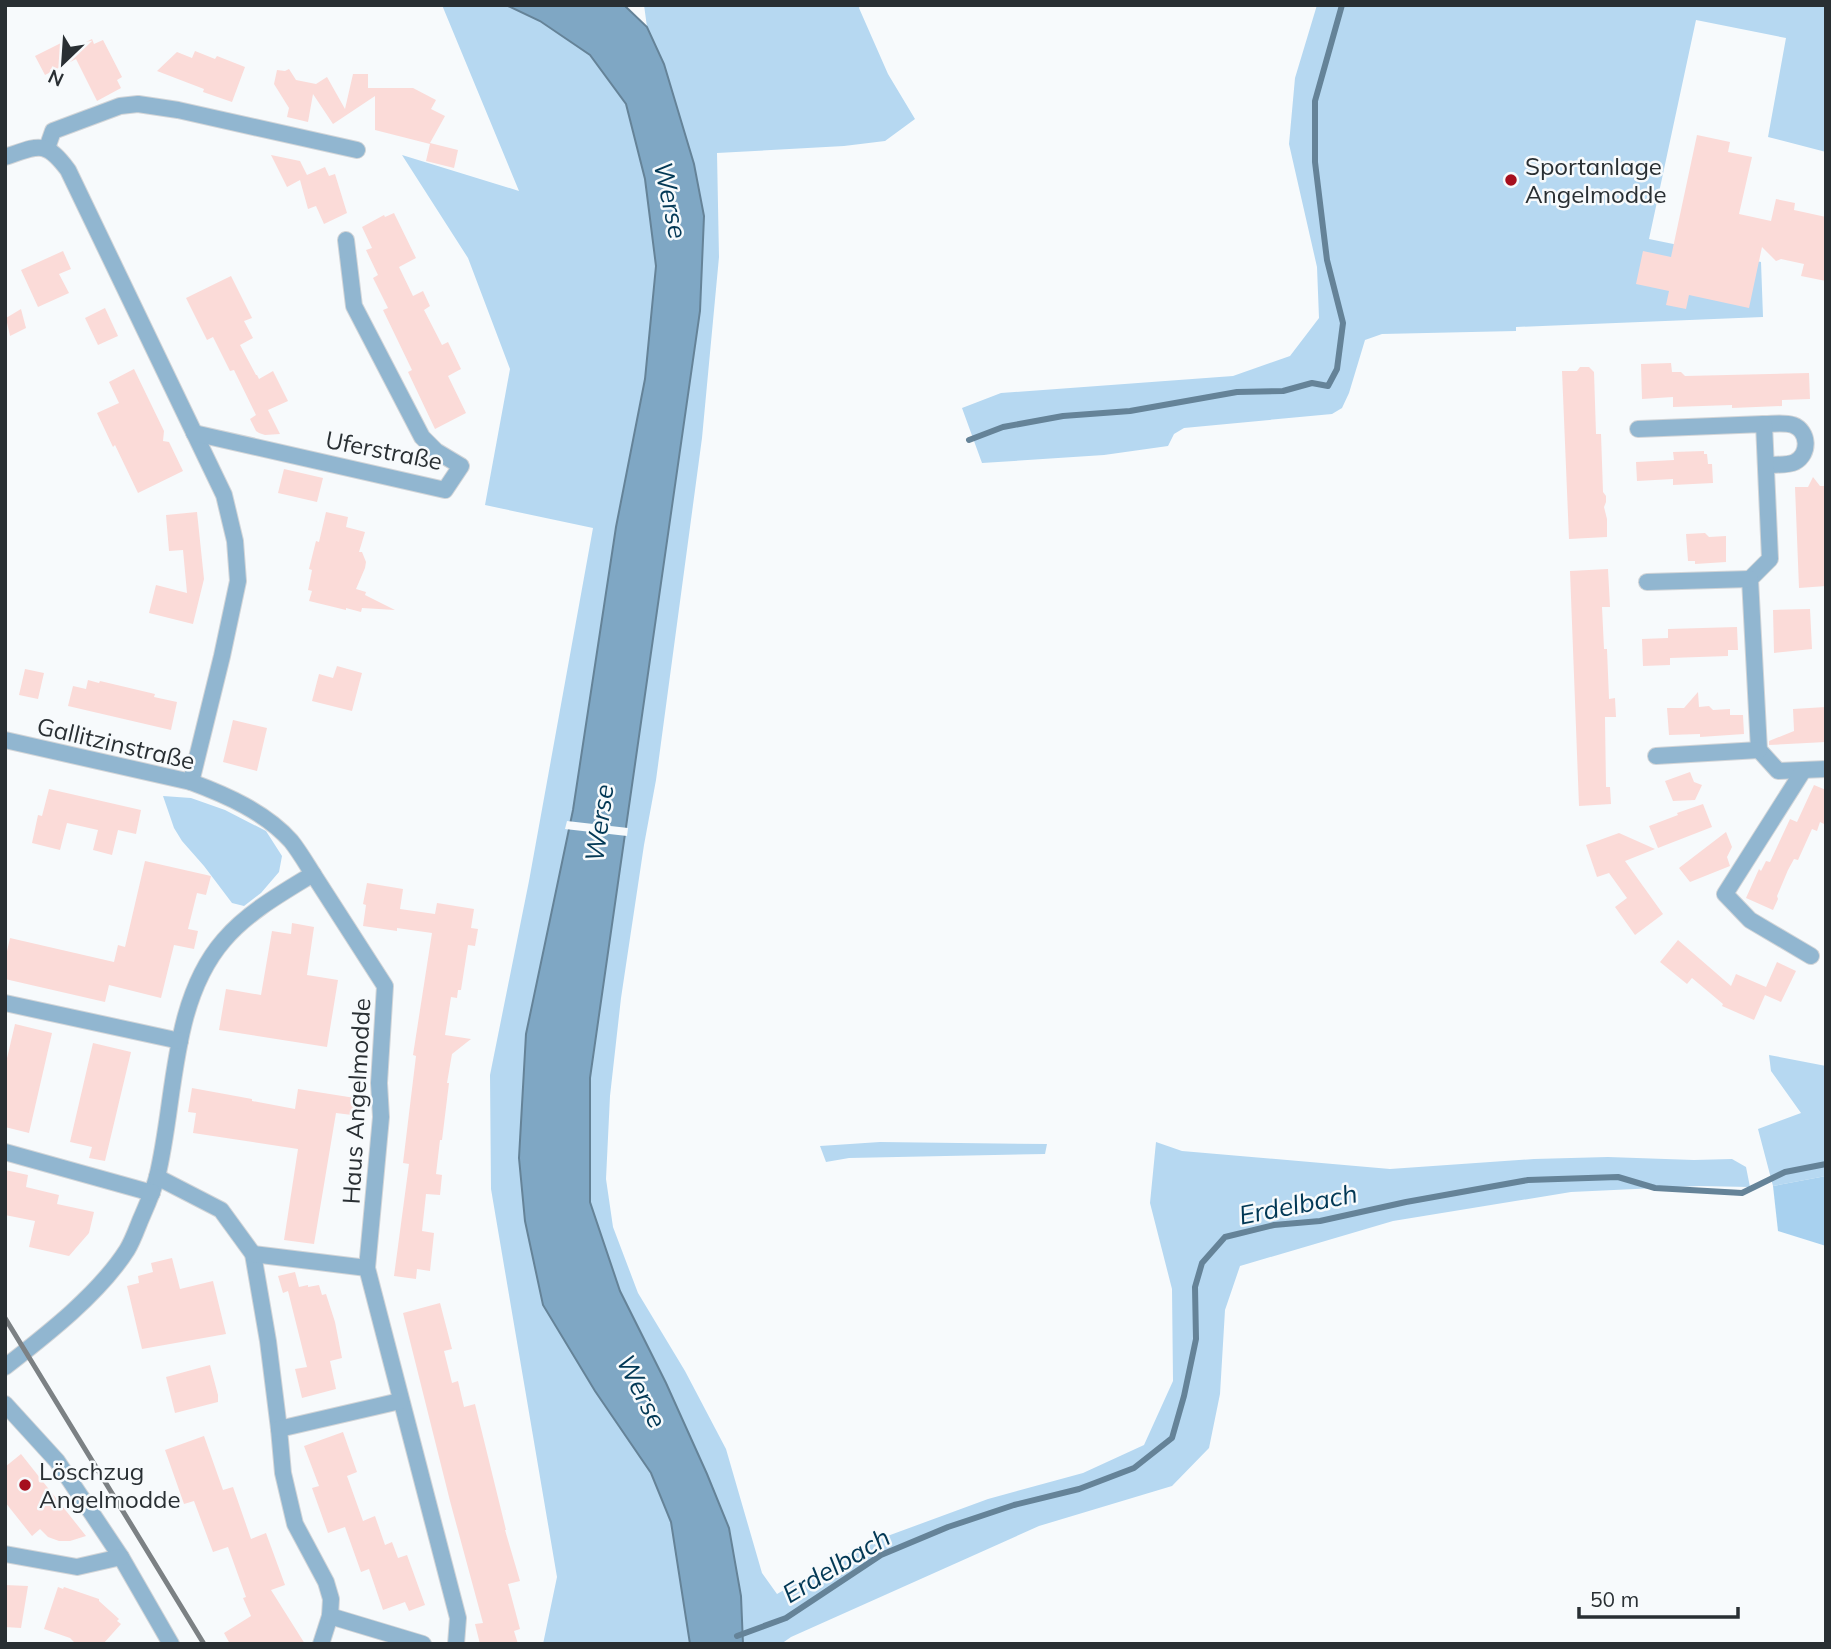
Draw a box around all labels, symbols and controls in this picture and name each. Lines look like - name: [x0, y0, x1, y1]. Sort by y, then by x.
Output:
- north arrow: [28, 28, 98, 98]
- text: N: [44, 64, 67, 92]
- place label: Sportanlage Angelmodde: [1525, 151, 1667, 209]
- water label: Werse: [647, 158, 695, 242]
- marker: Sportanlage Angelmodde: [1503, 172, 1519, 188]
- street label: Uferstraße: [323, 424, 445, 476]
- street label: Gallitzinstraße: [34, 710, 198, 776]
- water label: Werse: [577, 782, 621, 864]
- street label: Haus Angelmodde: [336, 997, 376, 1205]
- water label: Erdelbach: [1236, 1176, 1360, 1232]
- water label: Werse: [610, 1349, 674, 1433]
- place label: Löschzug Angelmodde: [39, 1456, 181, 1514]
- marker: Löschzug Angelmodde: [17, 1477, 33, 1493]
- water label: Erdelbach: [776, 1520, 896, 1610]
- scale bar: [1579, 1576, 1738, 1620]
- text: 50 m: [1590, 1586, 1639, 1612]

